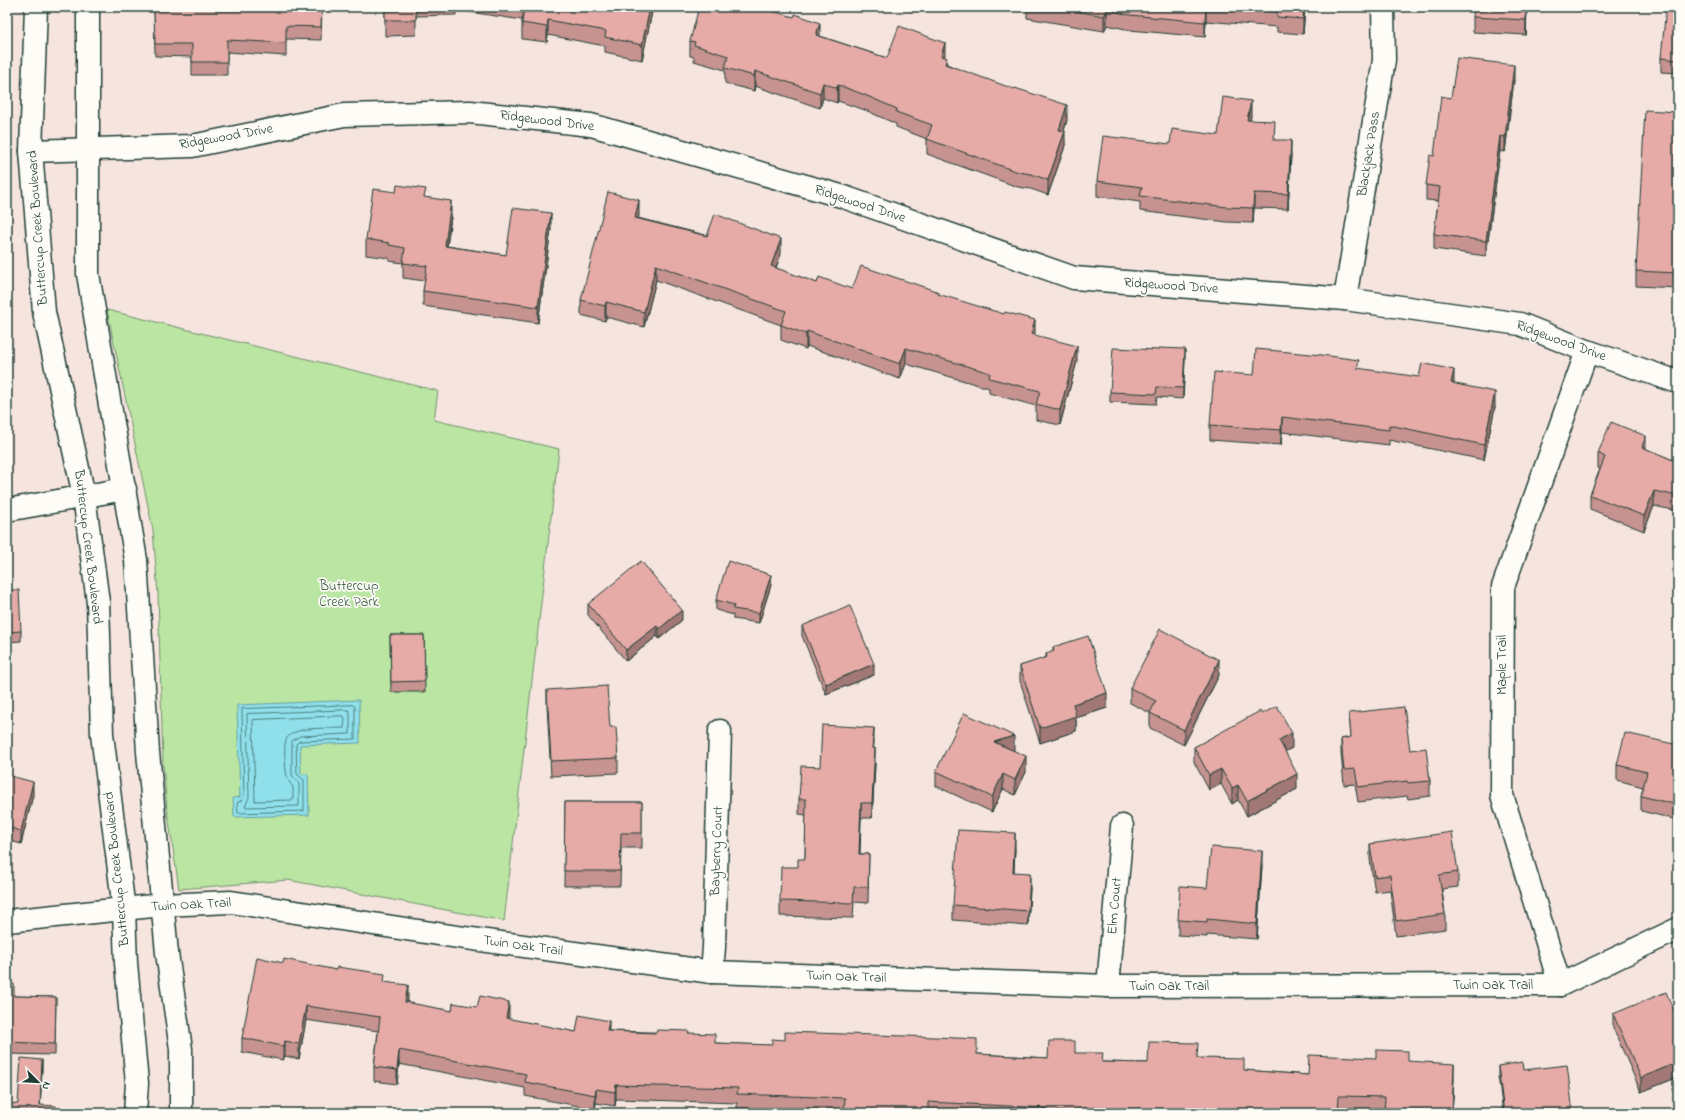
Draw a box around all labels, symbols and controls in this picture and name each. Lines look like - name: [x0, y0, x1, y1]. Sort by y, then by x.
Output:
- street label: Ridgewood Drive: [498, 105, 596, 138]
- street label: Blackjack Pass: [1352, 110, 1386, 199]
- street label: Ridgewood Drive: [177, 118, 275, 157]
- street label: Buttercup Creek Boulevard: [22, 150, 54, 307]
- street label: Ridgewood Drive: [811, 179, 909, 230]
- street label: Ridgewood Drive: [1123, 272, 1220, 301]
- street label: Ridgewood Drive: [1512, 315, 1610, 368]
- street label: Buttercup Creek Boulevard: [68, 468, 108, 626]
- park label: Buttercup Creek Park: [318, 576, 380, 613]
- street label: Maple Trail: [1492, 635, 1513, 695]
- street label: Buttercup Creek Boulevard: [98, 791, 136, 948]
- street label: Bayberry Court: [705, 805, 730, 898]
- street label: Elm Court: [1102, 876, 1128, 935]
- street label: Twin Oak Trail: [150, 892, 232, 918]
- street label: Twin Oak Trail: [482, 930, 564, 962]
- street label: Twin Oak Trail: [805, 965, 887, 989]
- street label: Twin Oak Trail: [1453, 975, 1533, 996]
- street label: Twin Oak Trail: [1129, 976, 1209, 997]
- north arrow: [18, 1062, 58, 1102]
- text: N: [37, 1079, 55, 1092]

